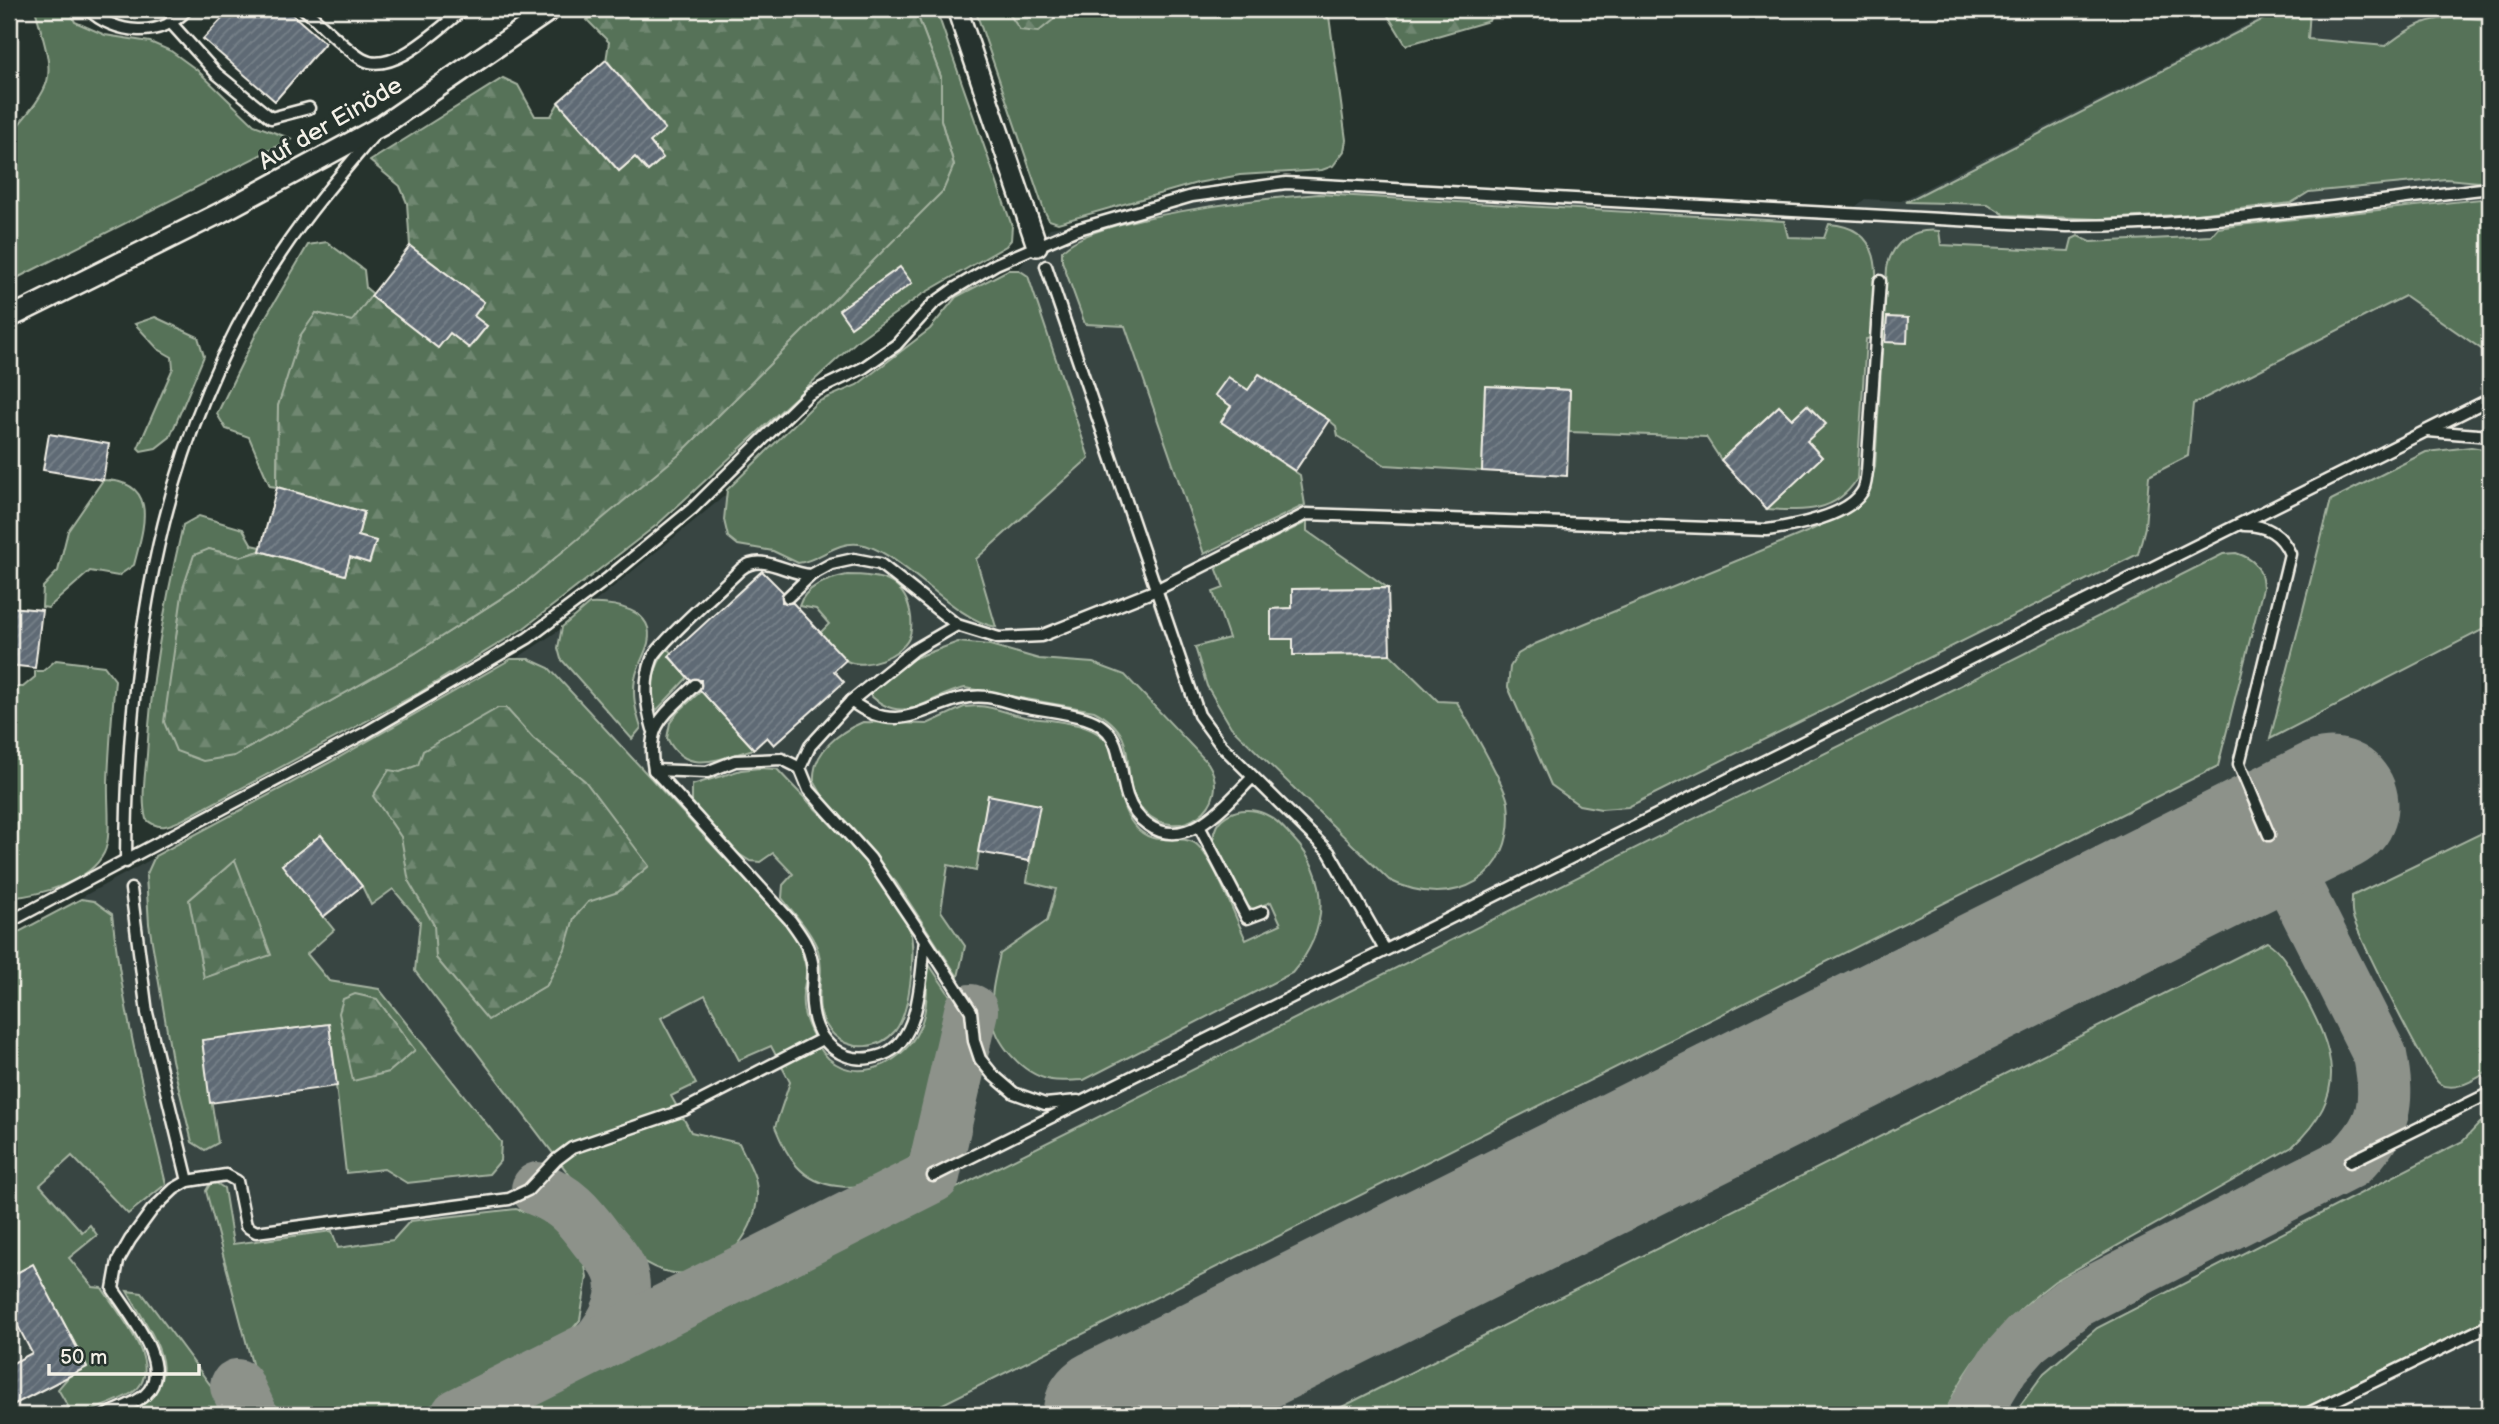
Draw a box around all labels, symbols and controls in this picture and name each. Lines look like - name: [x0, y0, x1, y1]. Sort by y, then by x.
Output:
- street label: Auf der Einöde: [253, 71, 407, 176]
- scale bar: [49, 1333, 200, 1377]
- text: 50 m: [60, 1345, 107, 1370]

